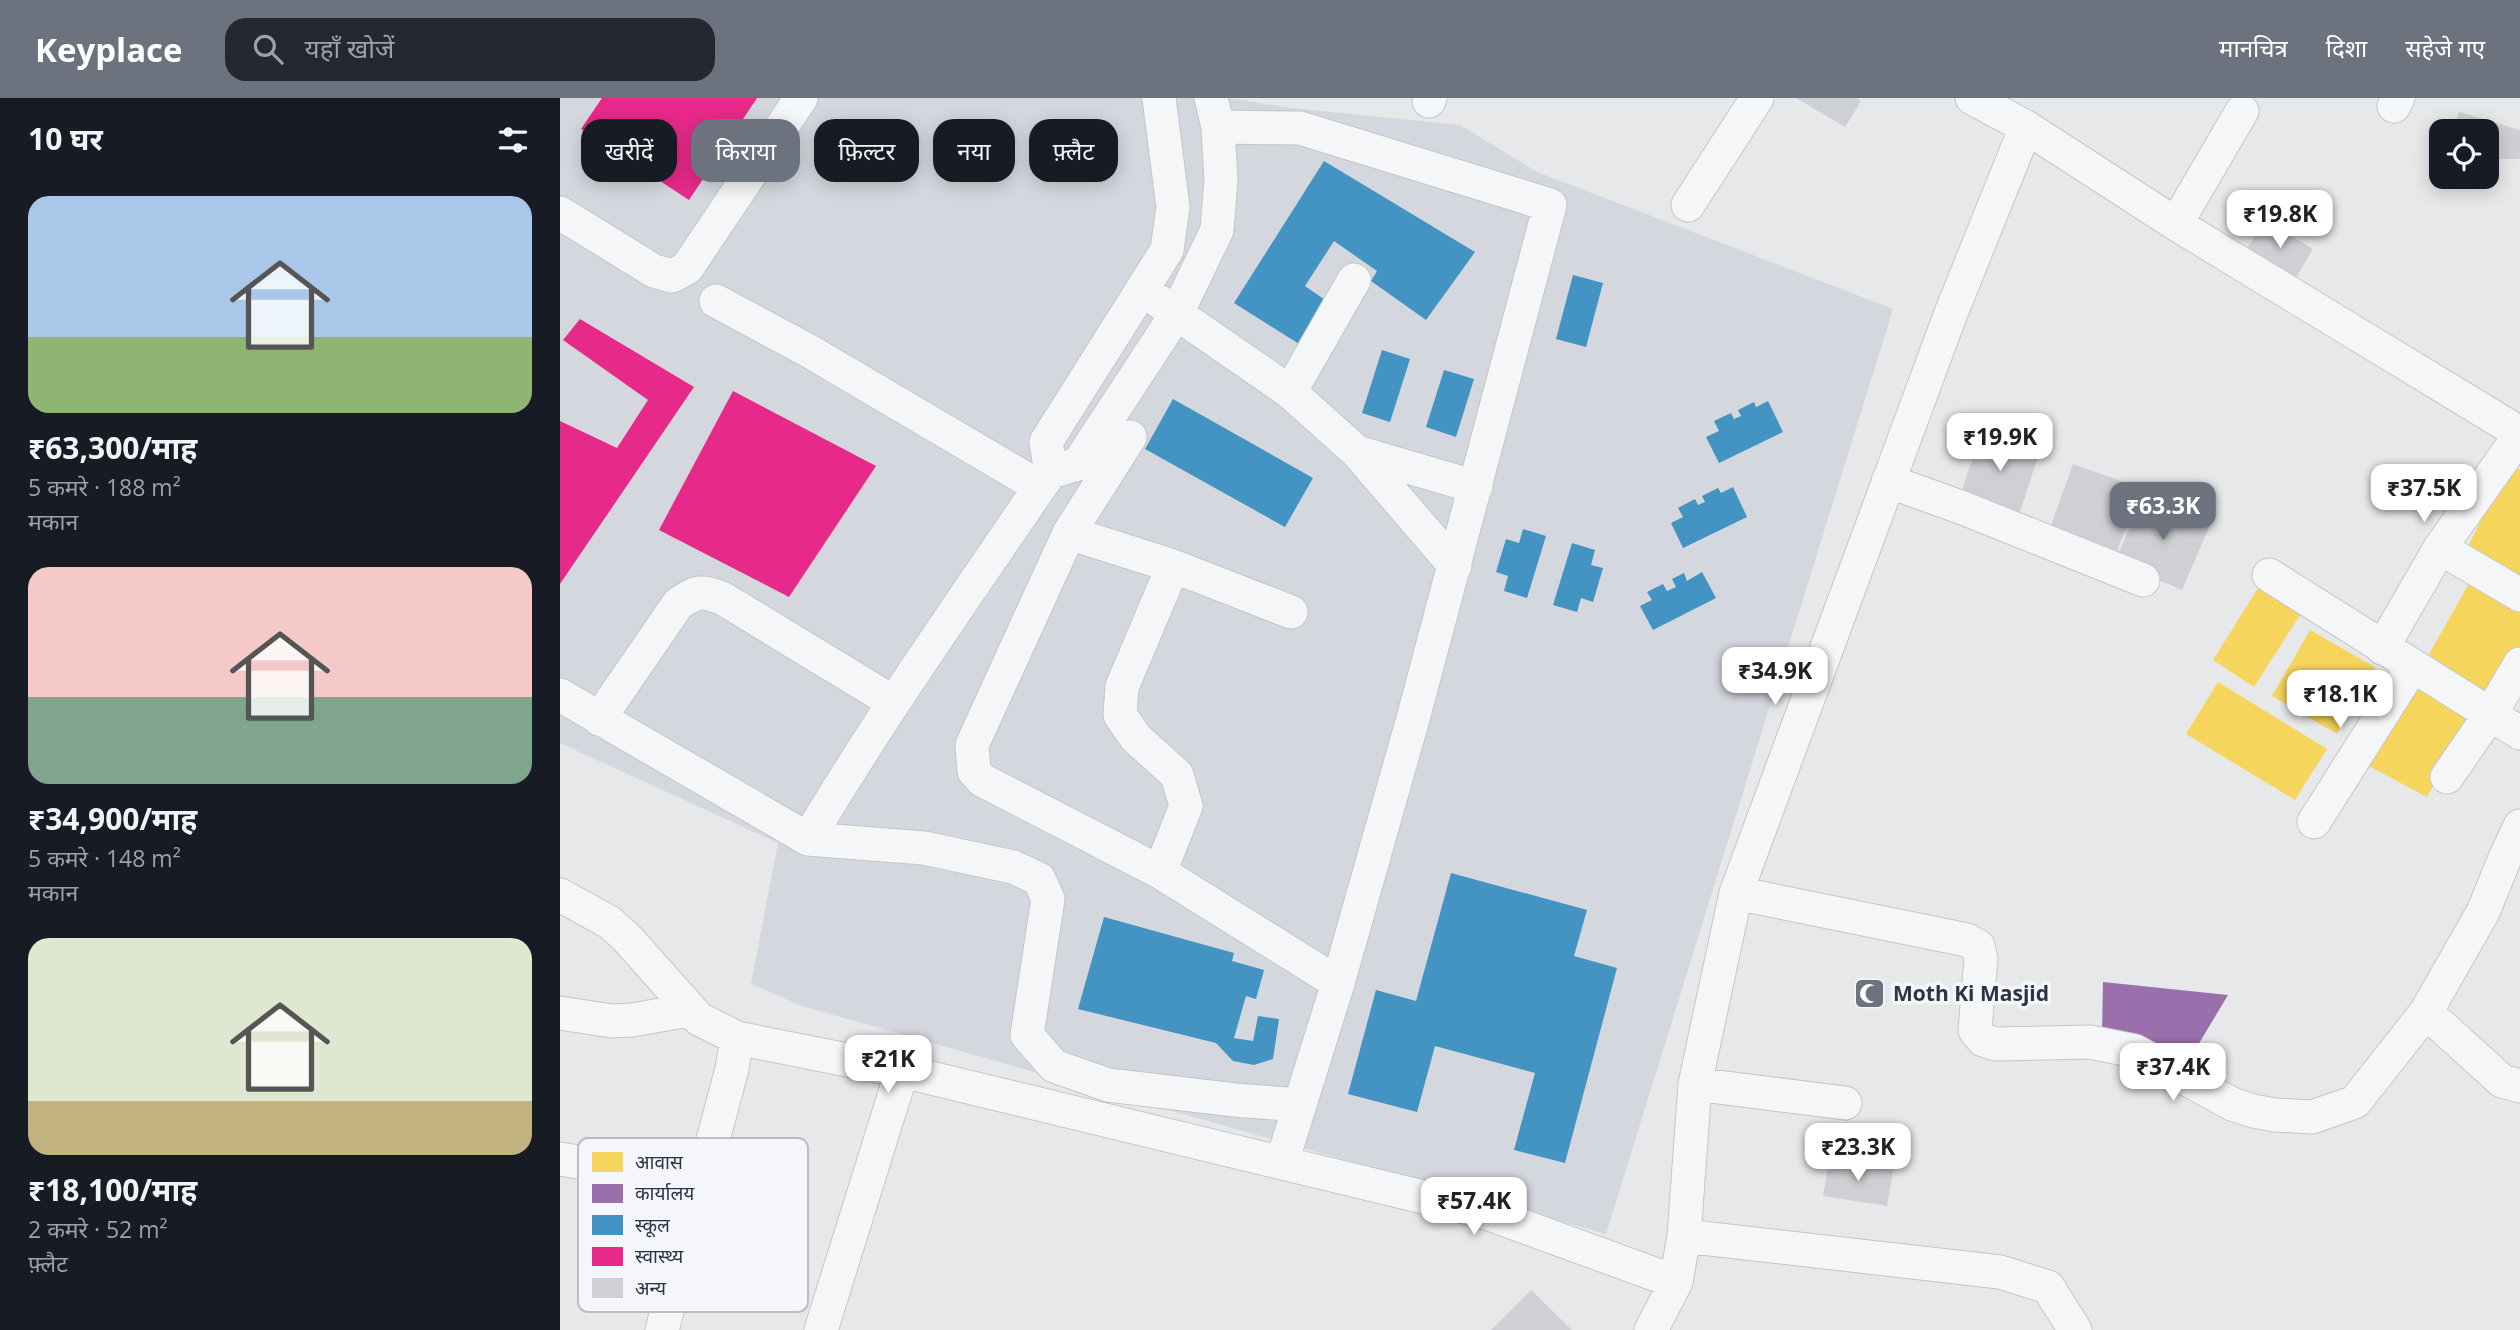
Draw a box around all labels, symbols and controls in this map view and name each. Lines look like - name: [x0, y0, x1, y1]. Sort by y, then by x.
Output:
- search box: [225, 18, 715, 81]
- text: Keyplace: [35, 27, 183, 72]
- icon: search: [249, 30, 287, 68]
- text: यहाँ खोजें: [305, 30, 394, 66]
- text: मानचित्र: [2219, 31, 2288, 64]
- text: दिशा: [2326, 31, 2367, 64]
- text: सहेजे गए: [2405, 31, 2485, 64]
- text: 10 घर: [28, 118, 103, 159]
- chip: खरीदें: [581, 119, 677, 182]
- chip: किराया: [691, 119, 800, 182]
- chip: फ़िल्टर: [814, 119, 919, 182]
- chip: नया: [933, 119, 1015, 182]
- chip: फ़्लैट: [1029, 119, 1118, 182]
- map controls: [2429, 119, 2499, 189]
- button: locate: [2429, 119, 2499, 189]
- icon: filters: [494, 121, 532, 159]
- pin: ₹19.8K: [2223, 190, 2337, 250]
- text: ₹19.8K: [2243, 197, 2317, 229]
- icon: home: [217, 242, 343, 368]
- pin: ₹19.9K: [1943, 414, 2057, 473]
- text: ₹19.9K: [1963, 420, 2037, 452]
- text: ₹63,300/माह: [28, 427, 197, 468]
- pin: ₹37.5K: [2367, 464, 2481, 524]
- text: 5 कमरे · 188 m²: [28, 471, 181, 503]
- text: ₹37.5K: [2387, 471, 2461, 503]
- pin: ₹63.3K: [2106, 482, 2220, 542]
- text: ₹63.3K: [2126, 489, 2200, 521]
- text: मकान: [28, 505, 78, 537]
- icon: home: [217, 613, 343, 739]
- pin: ₹34.9K: [1718, 648, 1832, 707]
- text: ₹34.9K: [1738, 654, 1812, 686]
- pin: ₹18.1K: [2283, 670, 2397, 730]
- text: ₹18.1K: [2303, 677, 2377, 709]
- text: ₹34,900/माह: [28, 798, 197, 839]
- text: 5 कमरे · 148 m²: [28, 842, 181, 874]
- text: मकान: [28, 876, 78, 908]
- mosque icon: Moth Ki Masjid: [1853, 977, 1887, 1011]
- place label: Moth Ki Masjid: [1893, 979, 2049, 1007]
- icon: home: [217, 984, 343, 1110]
- pin: ₹21K: [847, 1035, 929, 1095]
- text: ₹21K: [861, 1042, 915, 1074]
- pin: ₹37.4K: [2116, 1044, 2230, 1103]
- text: ₹37.4K: [2136, 1050, 2210, 1082]
- pin: ₹23.3K: [1801, 1124, 1915, 1183]
- text: ₹23.3K: [1821, 1130, 1895, 1162]
- legend: [578, 1138, 808, 1312]
- text: आवास: [635, 1149, 684, 1175]
- text: ₹18,100/माह: [28, 1169, 197, 1210]
- pin: ₹57.4K: [1417, 1178, 1531, 1237]
- text: कार्यालय: [635, 1180, 695, 1206]
- text: ₹57.4K: [1437, 1184, 1511, 1216]
- text: स्कूल: [635, 1212, 671, 1238]
- text: 2 कमरे · 52 m²: [28, 1213, 168, 1245]
- text: स्वास्थ्य: [635, 1243, 684, 1269]
- text: फ़्लैट: [28, 1247, 68, 1279]
- text: अन्य: [635, 1275, 667, 1301]

